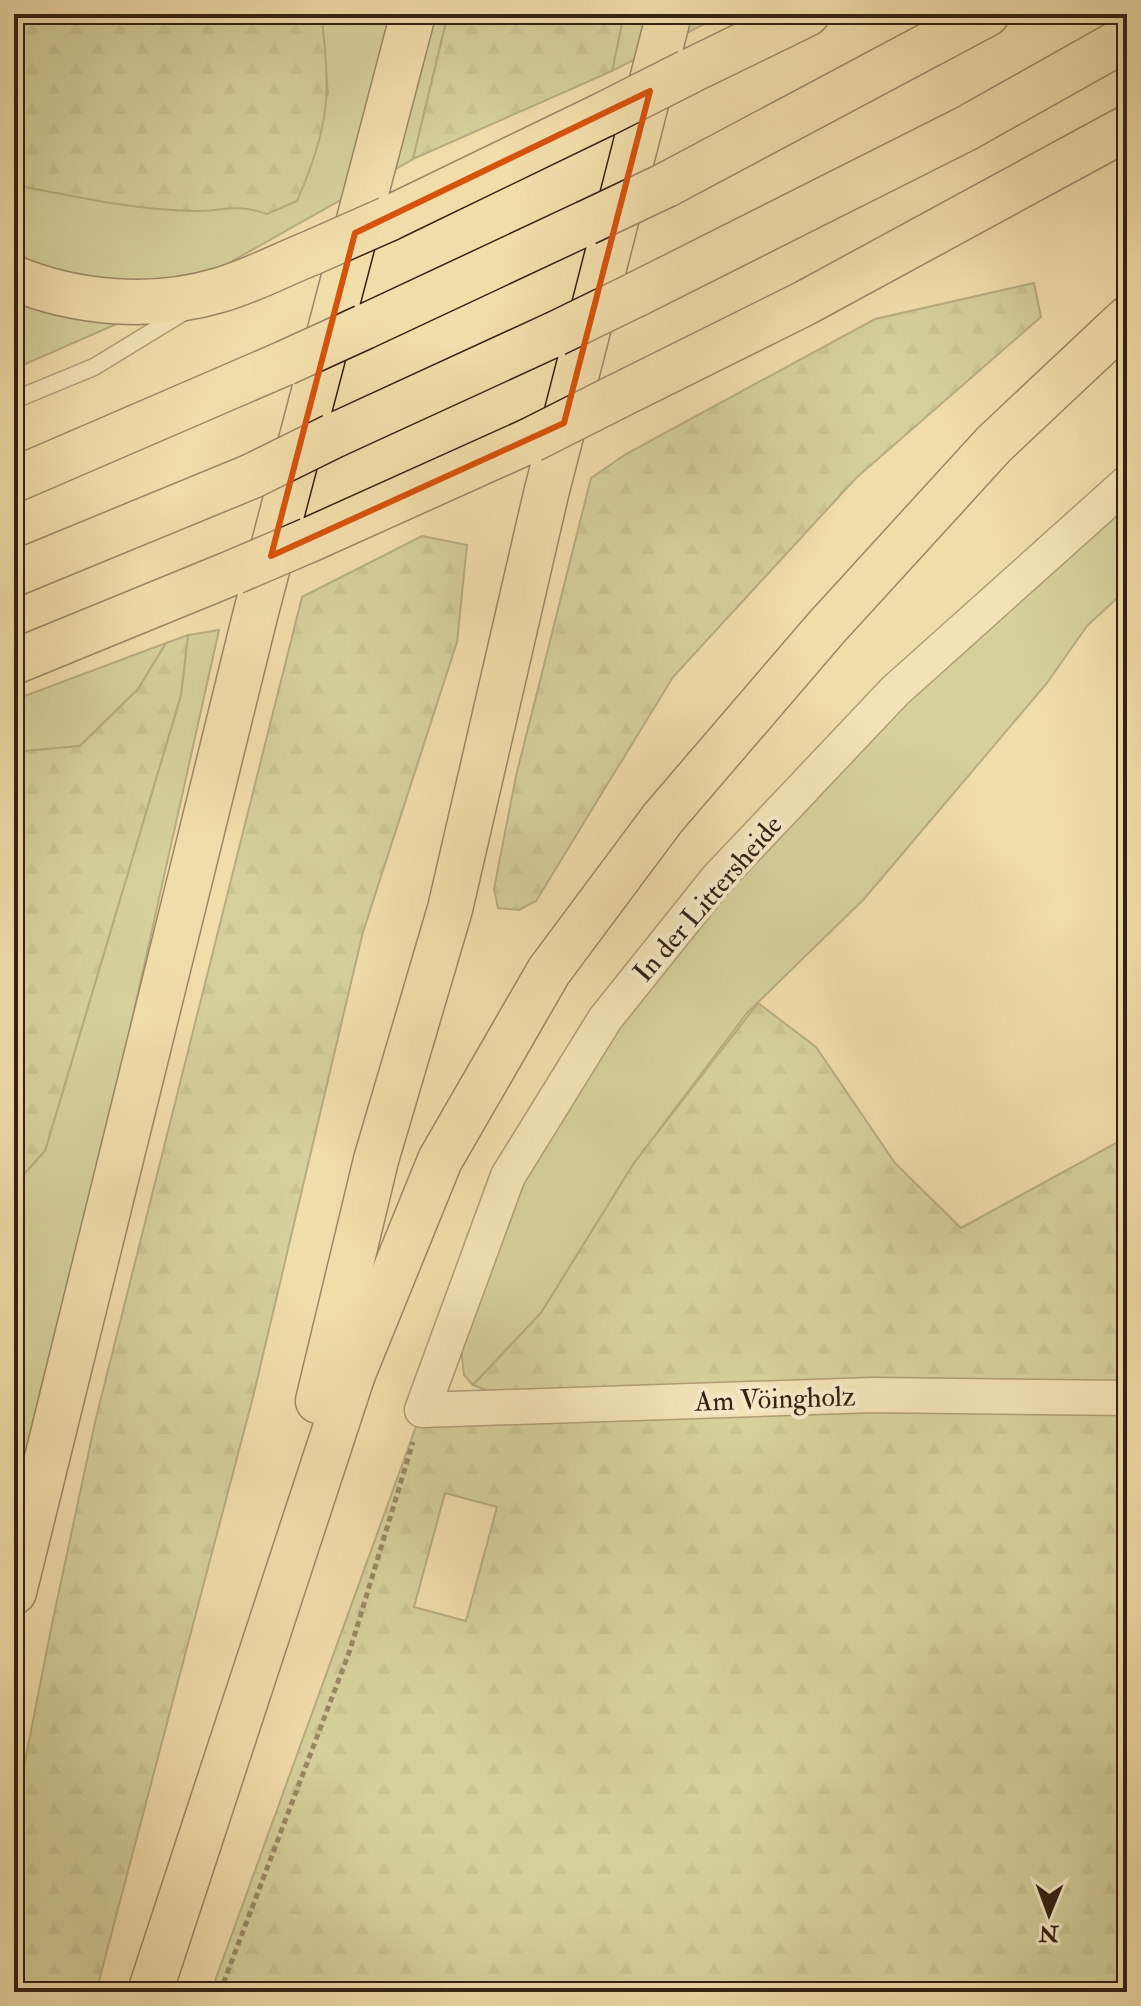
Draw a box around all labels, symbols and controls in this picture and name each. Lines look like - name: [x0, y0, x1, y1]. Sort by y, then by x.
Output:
- street label: In der Littersheide: [626, 808, 790, 990]
- street label: Am Vöingholz: [693, 1379, 857, 1420]
- north arrow: [1009, 1874, 1089, 1954]
- text: N: [1038, 1919, 1060, 1947]

